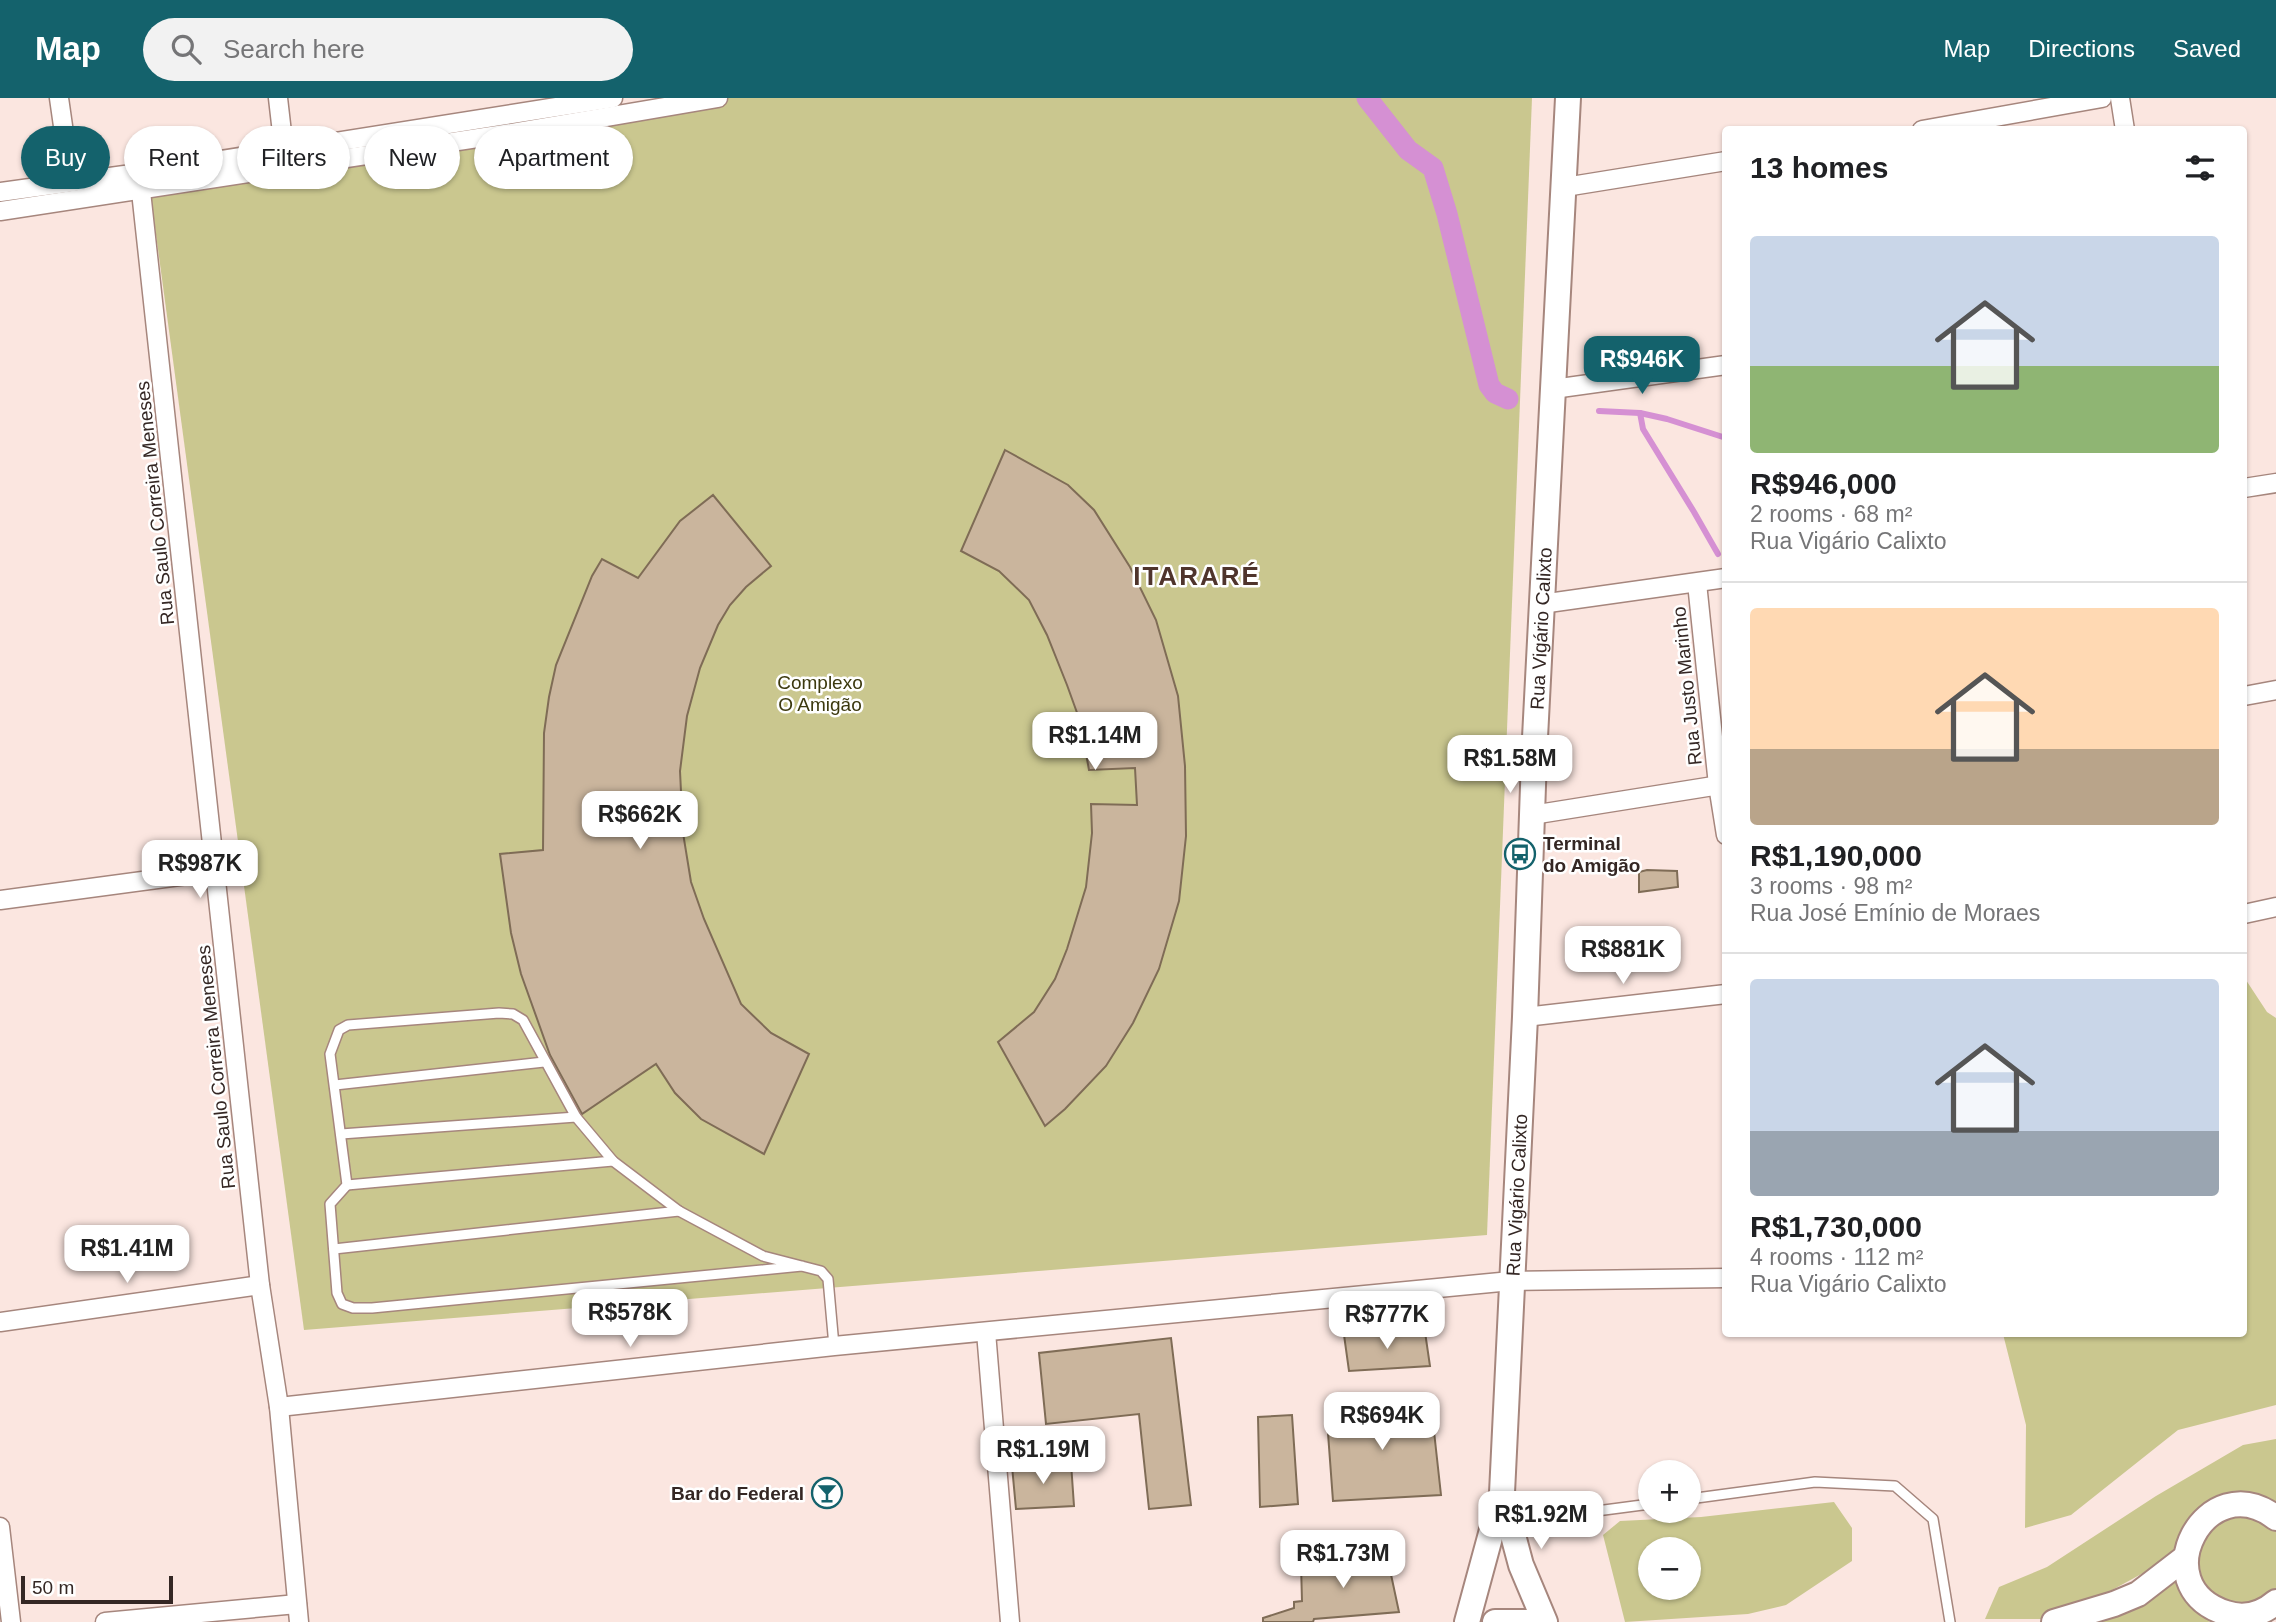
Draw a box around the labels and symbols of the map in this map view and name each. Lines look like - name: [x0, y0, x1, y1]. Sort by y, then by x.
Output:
- pin: R$946K: [1585, 336, 1699, 396]
- street label: Rua Saulo Correira Meneses: [132, 380, 178, 626]
- street label: Rua Vigário Calixto: [1526, 547, 1555, 710]
- district label: ITARARÉ: [1133, 561, 1261, 591]
- street label: Rua Justo Marinho: [1668, 606, 1706, 766]
- park label: Complexo O Amigão: [777, 672, 863, 715]
- pin: R$1.14M: [1030, 712, 1160, 772]
- pin: R$1.58M: [1445, 736, 1575, 795]
- pin: R$662K: [583, 792, 697, 851]
- place label: Terminal do Amigão: [1543, 833, 1640, 876]
- bus stop icon: Terminal do Amigão: [1503, 837, 1537, 871]
- pin: R$987K: [143, 840, 257, 900]
- pin: R$881K: [1566, 926, 1680, 986]
- street label: Rua Saulo Correira Meneses: [193, 944, 239, 1190]
- street label: Rua Vigário Calixto: [1502, 1113, 1531, 1277]
- pin: R$1.41M: [62, 1226, 192, 1285]
- pin: R$578K: [573, 1290, 687, 1349]
- pin: R$777K: [1330, 1292, 1444, 1351]
- pin: R$694K: [1325, 1392, 1439, 1452]
- pin: R$1.19M: [978, 1426, 1108, 1486]
- bar icon: Bar do Federal: [810, 1476, 844, 1510]
- place label: Bar do Federal: [671, 1483, 804, 1504]
- pin: R$1.92M: [1476, 1492, 1606, 1551]
- pin: R$1.73M: [1278, 1530, 1408, 1590]
- scale bar: [21, 1573, 173, 1605]

